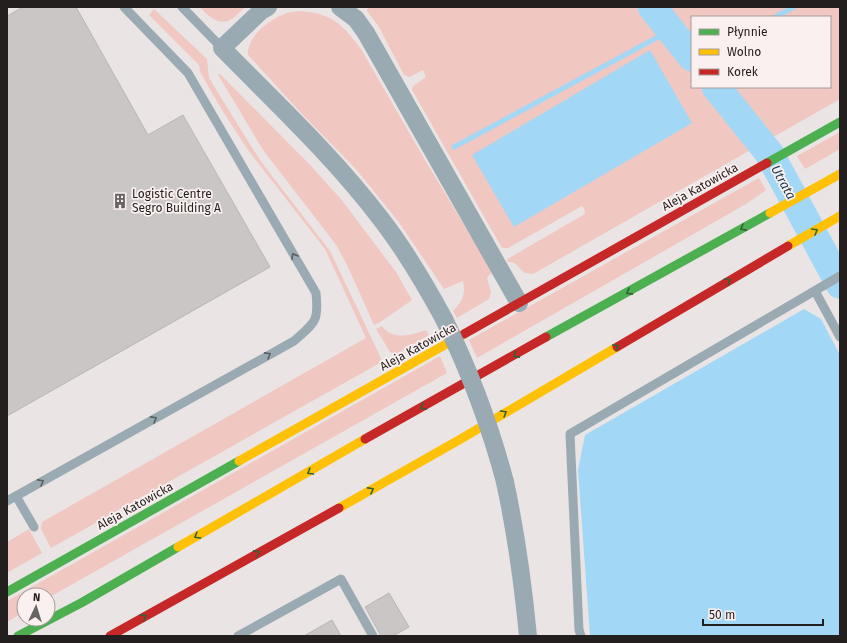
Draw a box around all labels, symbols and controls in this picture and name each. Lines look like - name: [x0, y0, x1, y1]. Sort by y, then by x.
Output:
- legend: [691, 16, 831, 88]
- text: Płynnie: [727, 25, 768, 39]
- text: Wolno: [727, 45, 761, 59]
- text: Korek: [727, 65, 759, 79]
- street label: Aleja Katowicka: [660, 160, 740, 214]
- water label: Utrata: [768, 162, 799, 202]
- place label: Logistic Centre Segro Building A: [132, 187, 221, 215]
- building icon: Logistic Centre Segro Building A: [111, 192, 129, 210]
- one-way arrow: [740, 224, 747, 231]
- one-way arrow: [811, 228, 818, 235]
- one-way arrow: [292, 253, 299, 260]
- one-way arrow: [724, 279, 731, 286]
- one-way arrow: [626, 287, 634, 294]
- street label: Aleja Katowicka: [378, 320, 458, 374]
- one-way arrow: [612, 345, 619, 352]
- one-way arrow: [513, 350, 520, 357]
- one-way arrow: [264, 353, 271, 360]
- one-way arrow: [420, 402, 427, 409]
- one-way arrow: [500, 411, 507, 418]
- one-way arrow: [150, 416, 158, 423]
- one-way arrow: [307, 467, 314, 474]
- street label: Aleja Katowicka: [95, 479, 175, 533]
- one-way arrow: [37, 480, 44, 487]
- one-way arrow: [366, 487, 374, 494]
- one-way arrow: [194, 532, 201, 539]
- one-way arrow: [253, 551, 260, 558]
- north arrow: [16, 587, 56, 627]
- text: N: [33, 591, 41, 604]
- scale bar: [703, 601, 823, 627]
- text: 50 m: [709, 608, 735, 622]
- one-way arrow: [140, 614, 147, 621]

